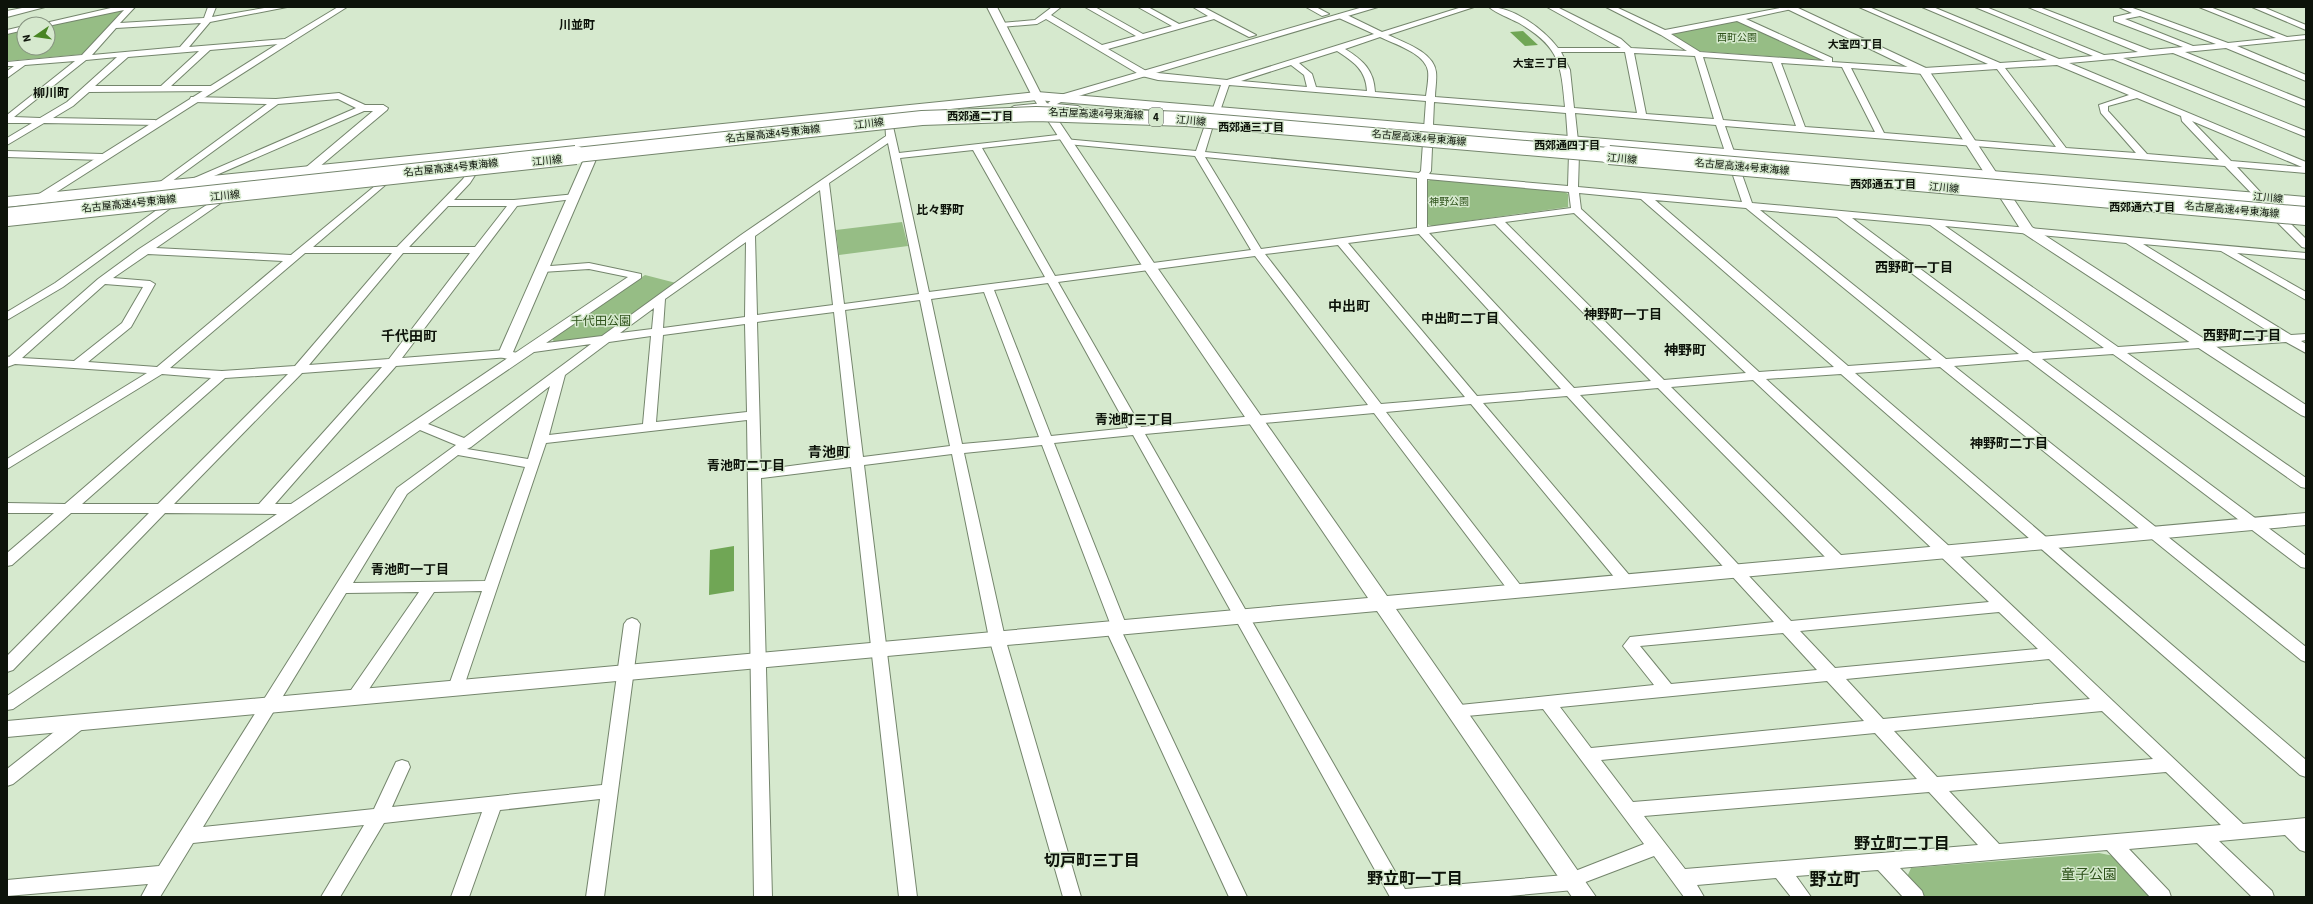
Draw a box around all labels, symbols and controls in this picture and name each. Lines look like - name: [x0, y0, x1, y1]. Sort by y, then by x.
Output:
- north arrow: [16, 16, 56, 56]
- district label: 川並町: [559, 17, 595, 34]
- park label: 西町公園: [1717, 31, 1757, 45]
- text: N: [19, 33, 35, 43]
- district label: 大宝四丁目: [1828, 37, 1883, 52]
- district label: 大宝三丁目: [1513, 56, 1568, 71]
- district label: 柳川町: [33, 85, 69, 102]
- street label: 名古屋高速4号東海線: [1048, 105, 1144, 123]
- road number: 4: [1149, 108, 1163, 126]
- district label: 西郊通二丁目: [947, 109, 1013, 124]
- street label: 江川線: [1175, 113, 1207, 129]
- street label: 江川線: [853, 115, 885, 133]
- district label: 西郊通三丁目: [1218, 120, 1284, 135]
- street label: 名古屋高速4号東海線: [725, 122, 821, 146]
- street label: 名古屋高速4号東海線: [1371, 127, 1467, 149]
- district label: 西郊通四丁目: [1534, 138, 1600, 153]
- street label: 江川線: [1606, 151, 1638, 167]
- street label: 江川線: [531, 152, 563, 170]
- street label: 名古屋高速4号東海線: [403, 156, 499, 180]
- street label: 名古屋高速4号東海線: [1694, 156, 1790, 178]
- district label: 西郊通五丁目: [1850, 177, 1916, 192]
- street label: 江川線: [1928, 180, 1960, 196]
- street label: 江川線: [209, 187, 241, 205]
- street label: 江川線: [2252, 190, 2284, 206]
- street label: 名古屋高速4号東海線: [81, 192, 177, 216]
- park label: 神野公園: [1429, 195, 1469, 209]
- street label: 名古屋高速4号東海線: [2184, 199, 2280, 221]
- district label: 西郊通六丁目: [2109, 200, 2175, 215]
- district label: 比々野町: [916, 202, 964, 219]
- district label: 西野町一丁目: [1875, 259, 1953, 277]
- district label: 中出町: [1328, 297, 1370, 317]
- district label: 神野町一丁目: [1584, 306, 1662, 324]
- district label: 中出町二丁目: [1421, 310, 1499, 328]
- park label: 千代田公園: [571, 313, 631, 330]
- district label: 千代田町: [381, 327, 437, 347]
- district label: 西野町二丁目: [2203, 327, 2281, 345]
- district label: 神野町: [1664, 341, 1706, 361]
- district label: 青池町三丁目: [1095, 411, 1173, 429]
- district label: 神野町二丁目: [1970, 435, 2048, 453]
- district label: 青池町: [808, 443, 850, 463]
- district label: 青池町二丁目: [707, 457, 785, 475]
- district label: 青池町一丁目: [371, 561, 449, 579]
- district label: 野立町二丁目: [1854, 833, 1950, 855]
- district label: 切戸町三丁目: [1044, 850, 1140, 872]
- park label: 童子公園: [2061, 865, 2117, 885]
- district label: 野立町一丁目: [1367, 868, 1463, 890]
- district label: 野立町: [1810, 868, 1861, 892]

